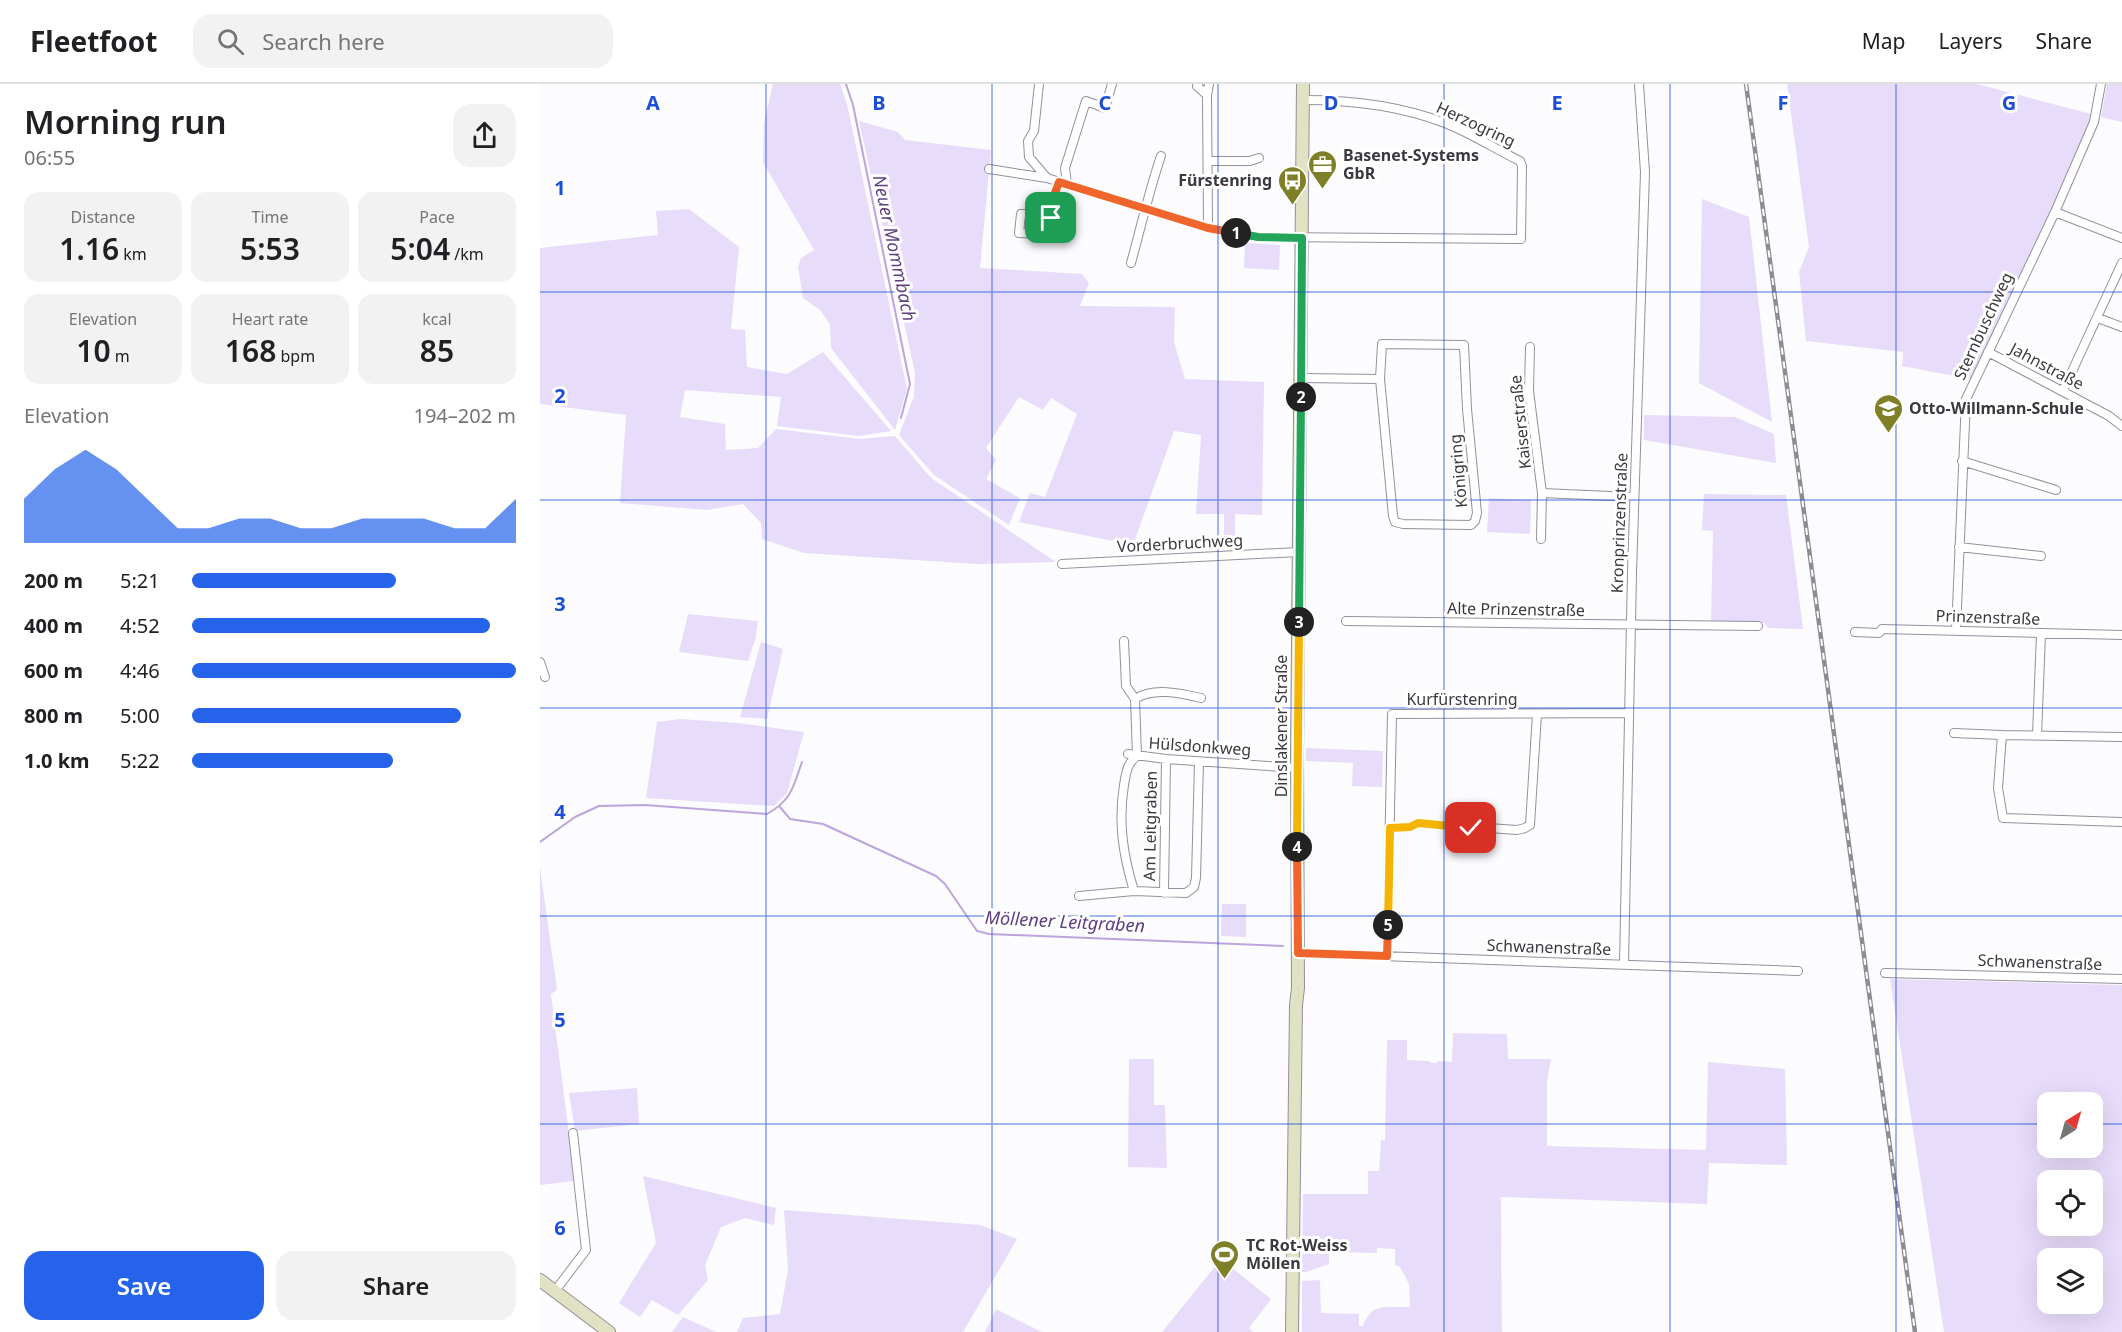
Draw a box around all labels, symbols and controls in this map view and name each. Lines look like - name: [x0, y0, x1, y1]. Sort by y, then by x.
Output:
- search box: [193, 14, 613, 68]
- text: Fleetfoot: [30, 22, 157, 60]
- icon: search: [214, 25, 247, 58]
- text: Search here: [262, 26, 385, 56]
- text: Map: [1862, 27, 1906, 55]
- text: Layers: [1939, 27, 2003, 55]
- text: Share: [2036, 27, 2092, 55]
- text: A: [646, 89, 660, 116]
- text: B: [872, 89, 886, 116]
- text: C: [1099, 89, 1112, 116]
- text: D: [1324, 89, 1338, 116]
- text: E: [1551, 89, 1563, 116]
- text: F: [1778, 89, 1788, 116]
- text: G: [2002, 89, 2016, 116]
- street label: Herzogring: [1433, 96, 1519, 152]
- text: Morning run: [24, 99, 226, 144]
- button: share: [453, 104, 516, 167]
- text: 06:55: [24, 144, 75, 171]
- place label: Basenet-Systems GbR: [1343, 144, 1479, 184]
- office icon: Basenet-Systems GbR: [1306, 148, 1338, 190]
- bus stop icon: Fürstenring: [1277, 164, 1309, 206]
- place label: Fürstenring: [1178, 169, 1272, 191]
- water label: Neuer Mommbach: [868, 173, 922, 323]
- text: 1: [554, 174, 566, 201]
- pin: [1025, 192, 1076, 243]
- icon: arrive: [1034, 201, 1067, 234]
- text: Distance: [71, 206, 135, 228]
- text: Time: [251, 206, 289, 228]
- text: Pace: [419, 206, 455, 228]
- pin: 1: [1221, 218, 1251, 248]
- text: 1: [1231, 222, 1241, 244]
- text: 1.16: [59, 228, 119, 269]
- text: 5:53: [240, 228, 300, 269]
- text: 5:04: [390, 228, 450, 269]
- text: km: [119, 243, 147, 265]
- text: /km: [450, 243, 484, 265]
- street label: Sternbuschweg: [1948, 269, 2018, 383]
- text: Elevation: [69, 308, 137, 330]
- text: Heart rate: [232, 308, 308, 330]
- text: kcal: [422, 308, 452, 330]
- text: 10: [76, 330, 111, 371]
- text: 168: [225, 330, 276, 371]
- text: 85: [420, 330, 454, 371]
- street label: Jahnstraße: [2004, 336, 2088, 395]
- text: m: [111, 345, 130, 367]
- text: bpm: [276, 345, 315, 367]
- street label: Kaiserstraße: [1504, 374, 1536, 470]
- text: 2: [554, 382, 566, 409]
- pin: 2: [1286, 382, 1316, 412]
- text: 2: [1296, 386, 1306, 408]
- school or university icon: Otto-Willmann-Schule: [1872, 392, 1904, 434]
- place label: Otto-Willmann-Schule: [1909, 397, 2084, 419]
- text: Elevation: [24, 402, 109, 429]
- text: 194–202 m: [413, 402, 516, 429]
- street label: Königring: [1444, 433, 1472, 509]
- street label: Kronprinzenstraße: [1606, 452, 1632, 594]
- street label: Vorderbruchweg: [1116, 529, 1244, 557]
- text: 200 m: [24, 567, 83, 594]
- text: 5:21: [120, 567, 160, 594]
- text: 3: [554, 590, 566, 617]
- street label: Alte Prinzenstraße: [1447, 597, 1585, 621]
- street label: Prinzenstraße: [1935, 604, 2041, 630]
- pin: 3: [1284, 607, 1314, 637]
- text: 3: [1294, 611, 1304, 633]
- text: 400 m: [24, 612, 83, 639]
- text: 4:52: [120, 612, 160, 639]
- street label: Dinslakener Straße: [1270, 655, 1292, 797]
- text: 600 m: [24, 657, 83, 684]
- text: 4:46: [120, 657, 160, 684]
- street label: Kurfürstenring: [1406, 688, 1518, 710]
- text: 800 m: [24, 702, 83, 729]
- text: 5:00: [120, 702, 160, 729]
- street label: Hülsdonkweg: [1148, 731, 1252, 761]
- text: 1.0 km: [24, 747, 90, 774]
- text: 5:22: [120, 747, 160, 774]
- street label: Am Leitgraben: [1138, 771, 1162, 881]
- text: 4: [554, 798, 566, 825]
- pin: [1445, 802, 1496, 853]
- icon: check: [1454, 811, 1487, 844]
- pin: 4: [1282, 832, 1312, 862]
- text: 4: [1292, 836, 1302, 858]
- water label: Möllener Leitgraben: [984, 905, 1146, 937]
- pin: 5: [1373, 910, 1403, 940]
- text: 5: [1383, 914, 1393, 936]
- street label: Schwanenstraße: [1486, 934, 1612, 960]
- street label: Schwanenstraße: [1977, 949, 2103, 975]
- text: 5: [554, 1006, 566, 1033]
- north arrow: [2037, 1092, 2103, 1158]
- map controls: [2037, 1092, 2103, 1314]
- button: locate: [2037, 1170, 2103, 1236]
- text: 6: [554, 1214, 566, 1241]
- place label: TC Rot-Weiss Möllen: [1246, 1234, 1347, 1274]
- sports icon: TC Rot-Weiss Möllen: [1209, 1238, 1241, 1280]
- button: layers: [2037, 1248, 2103, 1314]
- button: Save: [24, 1251, 264, 1320]
- button: Share: [276, 1251, 516, 1320]

